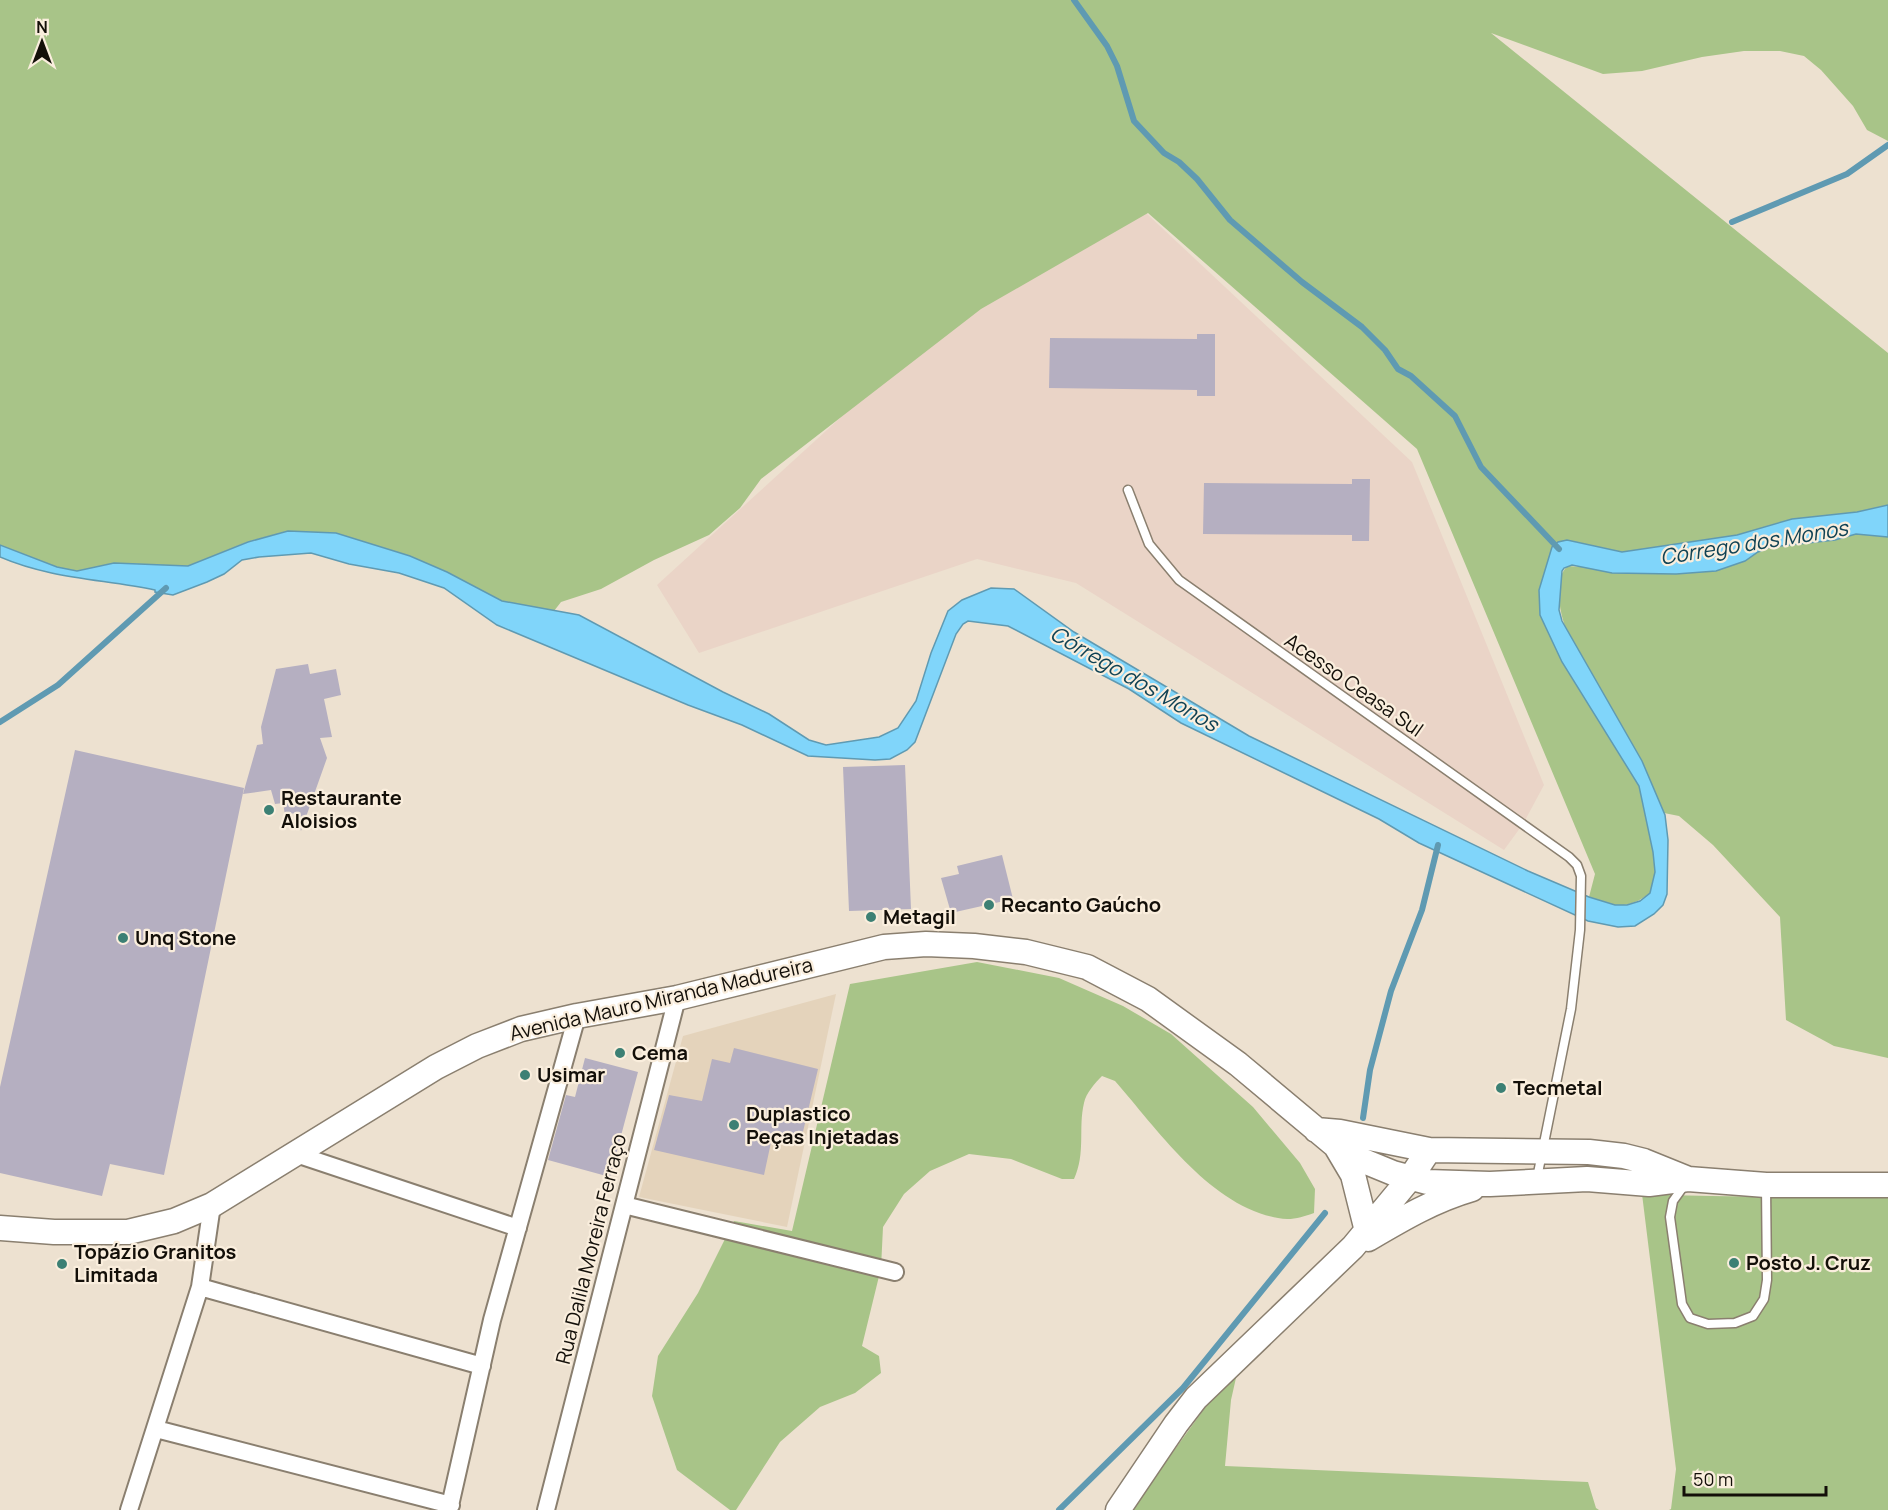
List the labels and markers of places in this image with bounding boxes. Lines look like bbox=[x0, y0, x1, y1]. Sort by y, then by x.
place label: Restaurante Aloisios bbox=[281, 784, 402, 834]
marker: Restaurante Aloisios bbox=[262, 803, 276, 817]
place label: Recanto Gaúcho bbox=[1001, 891, 1161, 918]
marker: Recanto Gaúcho bbox=[982, 898, 996, 912]
place label: Metagil bbox=[883, 903, 956, 930]
marker: Metagil bbox=[864, 910, 878, 924]
place label: Unq Stone bbox=[135, 924, 236, 951]
marker: Unq Stone bbox=[116, 931, 130, 945]
place label: Cema bbox=[632, 1039, 688, 1066]
marker: Cema bbox=[613, 1046, 627, 1060]
place label: Usimar bbox=[537, 1061, 605, 1088]
marker: Usimar bbox=[518, 1068, 532, 1082]
place label: Tecmetal bbox=[1513, 1074, 1603, 1101]
marker: Tecmetal bbox=[1494, 1081, 1508, 1095]
place label: Duplastico Peças Injetadas bbox=[746, 1100, 899, 1150]
marker: Duplastico Peças Injetadas bbox=[727, 1118, 741, 1132]
place label: Topázio Granitos Limitada bbox=[74, 1238, 237, 1288]
place label: Posto J. Cruz bbox=[1746, 1249, 1871, 1276]
marker: Posto J. Cruz bbox=[1727, 1256, 1741, 1270]
marker: Topázio Granitos Limitada bbox=[55, 1257, 69, 1271]

